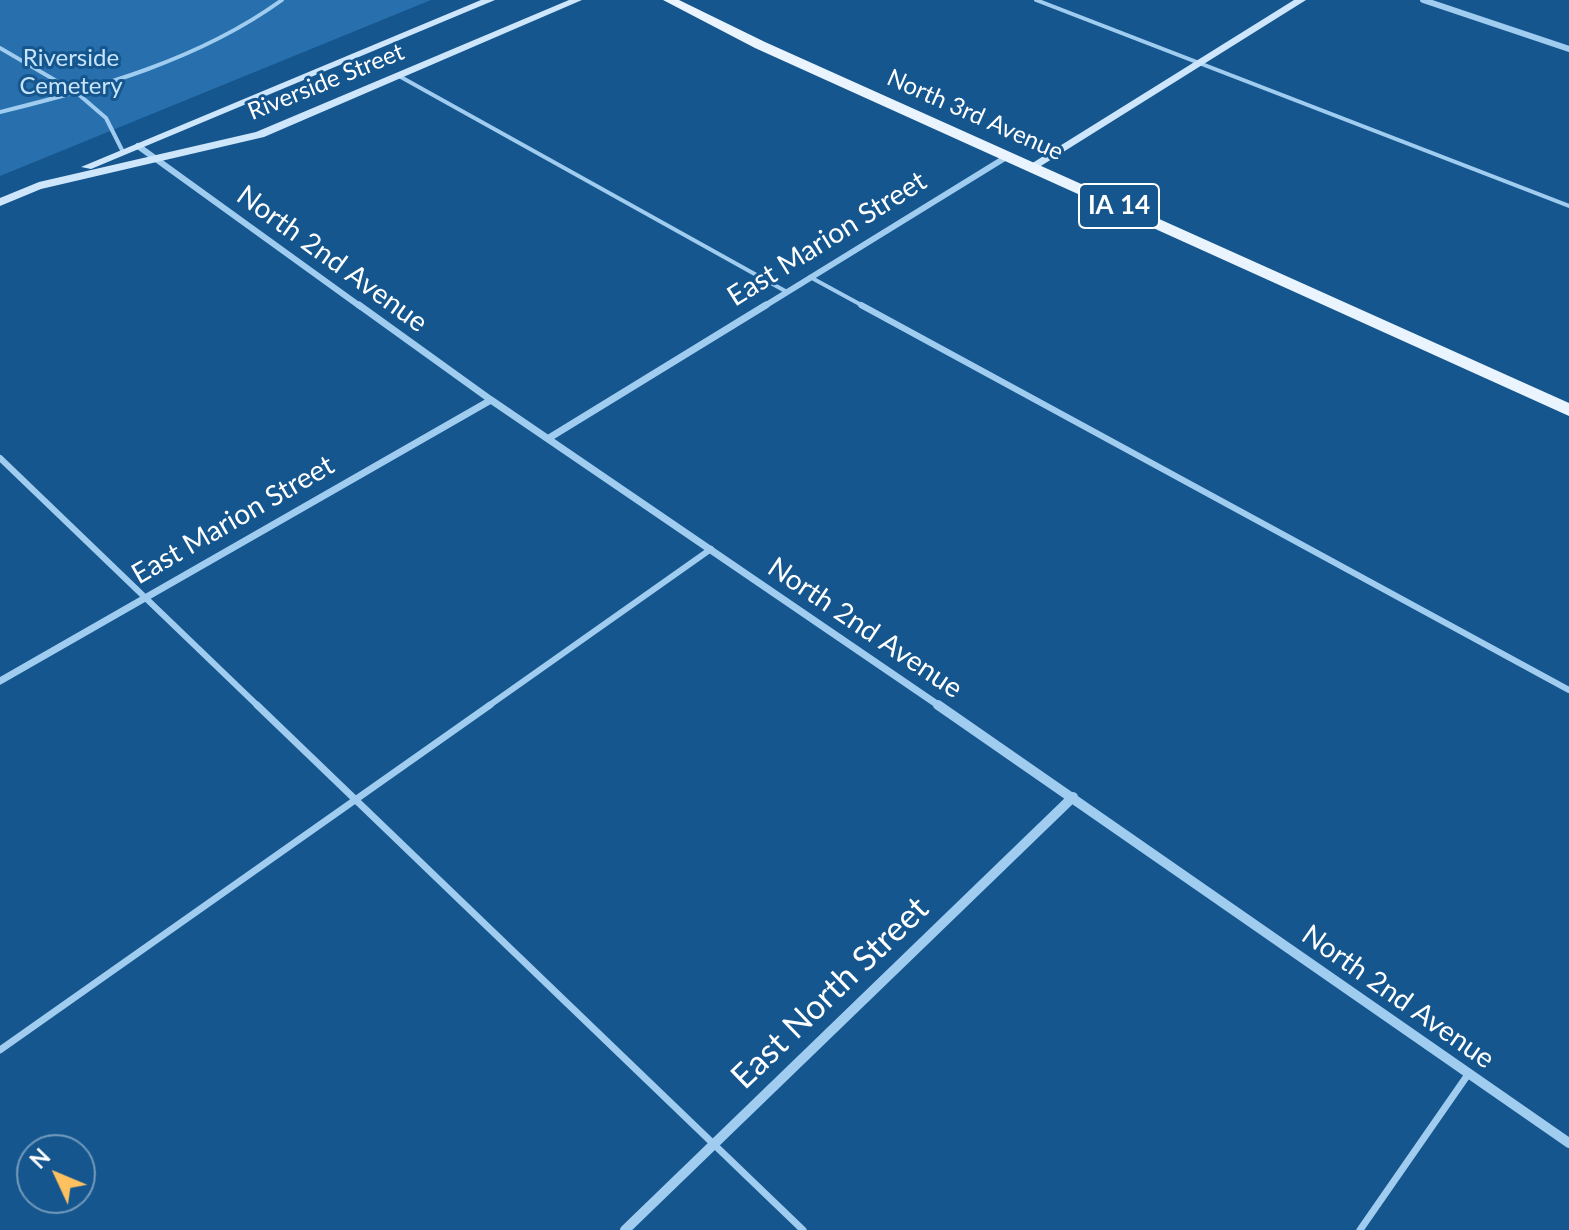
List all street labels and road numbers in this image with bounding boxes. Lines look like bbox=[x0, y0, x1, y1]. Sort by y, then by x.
street label: Riverside Street bbox=[244, 38, 408, 126]
street label: North 3rd Avenue bbox=[883, 63, 1067, 167]
street label: East Marion Street bbox=[721, 164, 933, 314]
street label: North 2nd Avenue bbox=[230, 179, 434, 339]
road number: IA 14 bbox=[1079, 184, 1159, 228]
street label: East Marion Street bbox=[126, 448, 340, 592]
street label: North 2nd Avenue bbox=[761, 551, 969, 705]
street label: East North Street bbox=[723, 889, 937, 1097]
street label: North 2nd Avenue bbox=[1295, 918, 1501, 1076]

